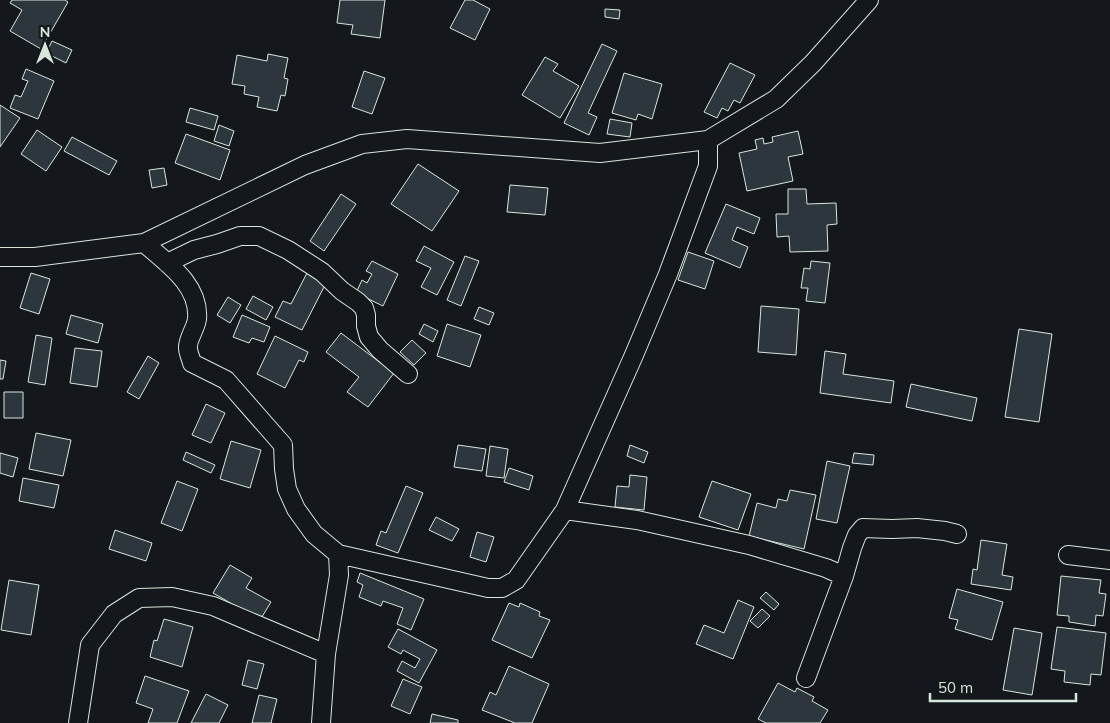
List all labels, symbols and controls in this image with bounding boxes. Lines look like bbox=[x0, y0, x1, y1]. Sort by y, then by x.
north arrow bbox=[20, 20, 70, 70]
text: N bbox=[40, 23, 50, 41]
scale bar bbox=[930, 670, 1076, 702]
text: 50 m bbox=[938, 678, 973, 697]

